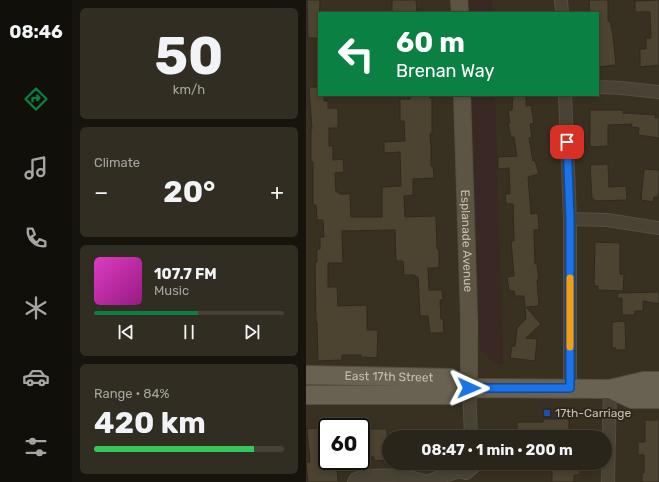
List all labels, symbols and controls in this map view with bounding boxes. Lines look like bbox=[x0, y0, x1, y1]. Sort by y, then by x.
text: 08:46 bbox=[9, 21, 63, 43]
text: 50 bbox=[155, 25, 223, 87]
text: 60 m bbox=[396, 26, 465, 59]
icon: left bbox=[330, 28, 382, 80]
text: Brenan Way bbox=[396, 60, 494, 82]
text: km/h bbox=[173, 82, 205, 97]
icon: directions bbox=[22, 85, 50, 113]
pin bbox=[550, 125, 584, 159]
icon: arrive bbox=[556, 131, 578, 153]
icon: music bbox=[22, 154, 50, 182]
text: Climate bbox=[94, 155, 140, 170]
text: 20° bbox=[163, 174, 215, 210]
text: − bbox=[94, 179, 108, 206]
text: + bbox=[270, 179, 284, 206]
street label: Esplanade Avenue bbox=[458, 189, 475, 293]
icon: phone bbox=[22, 224, 50, 252]
text: 107.7 FM bbox=[154, 265, 217, 283]
text: Music bbox=[154, 283, 189, 298]
icon: climate bbox=[22, 294, 50, 322]
icon: previous bbox=[115, 321, 137, 343]
icon: pause bbox=[178, 321, 200, 343]
icon: next bbox=[241, 321, 263, 343]
icon: car bbox=[22, 363, 50, 391]
position arrow bbox=[448, 367, 490, 409]
street label: East 17th Street bbox=[344, 369, 434, 385]
text: Range · 84% bbox=[94, 386, 170, 401]
text: 420 km bbox=[94, 405, 206, 441]
place label: 17th-Carriage bbox=[555, 406, 632, 420]
marker: 17th-Carriage bbox=[542, 408, 552, 418]
speed limit sign: 60 bbox=[318, 418, 370, 470]
icon: filters bbox=[22, 433, 50, 461]
text: 08:47 · 1 min · 200 m bbox=[421, 441, 573, 459]

